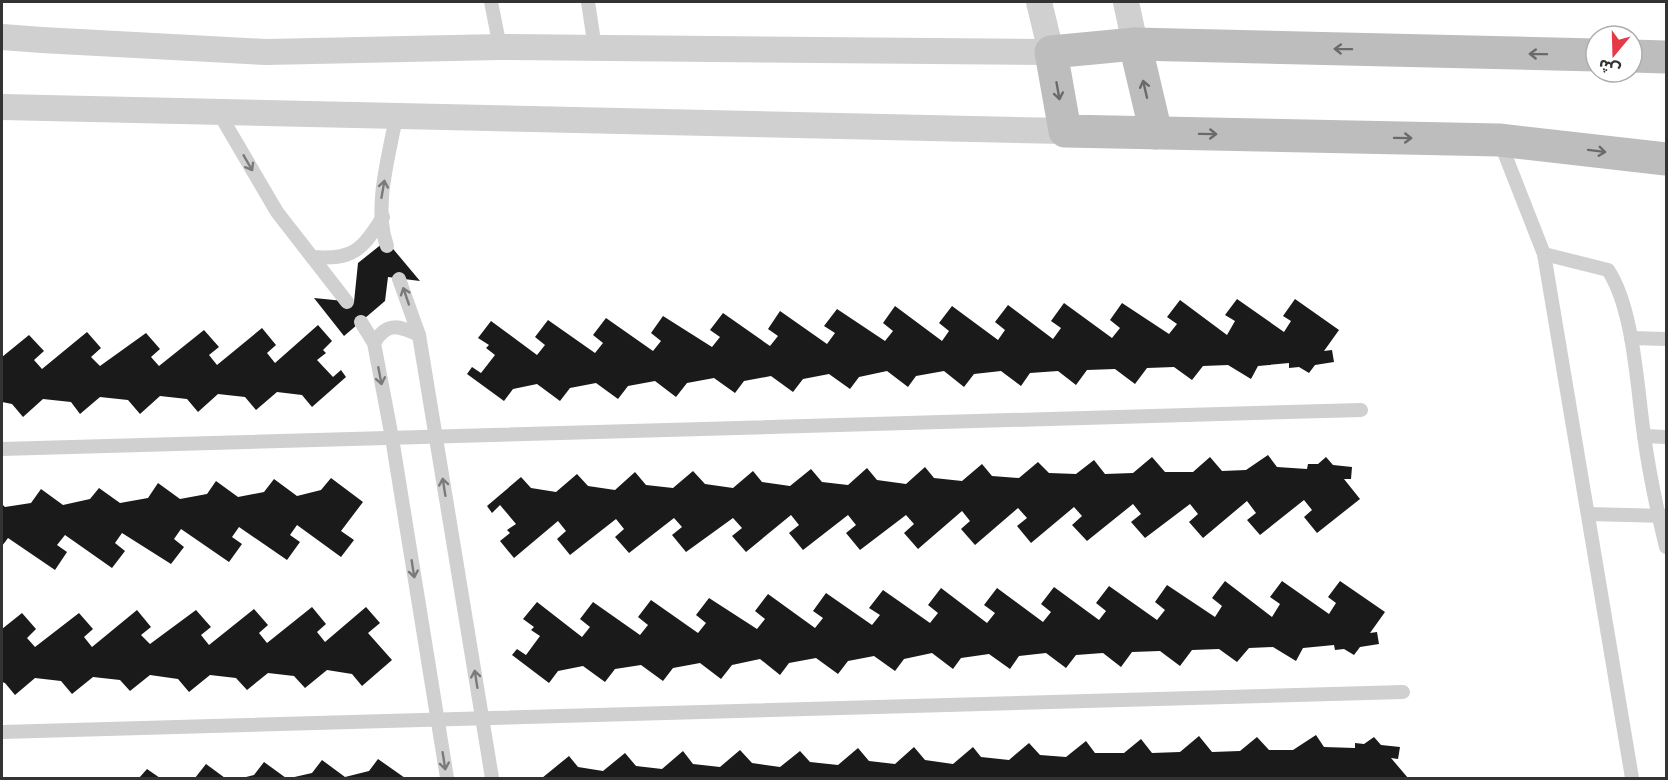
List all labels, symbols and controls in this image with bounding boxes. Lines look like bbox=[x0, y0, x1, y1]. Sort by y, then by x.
north arrow bbox=[1584, 24, 1644, 84]
one-way arrow bbox=[1333, 44, 1353, 55]
one-way arrow bbox=[1528, 48, 1548, 60]
text: ش bbox=[1596, 55, 1623, 80]
one-way arrow bbox=[1139, 79, 1151, 98]
one-way arrow bbox=[1053, 81, 1064, 101]
one-way arrow bbox=[1197, 128, 1217, 140]
one-way arrow bbox=[1392, 132, 1412, 144]
one-way arrow bbox=[1586, 146, 1606, 157]
one-way arrow bbox=[243, 154, 255, 171]
one-way arrow bbox=[378, 179, 389, 199]
one-way arrow bbox=[399, 287, 410, 306]
one-way arrow bbox=[375, 366, 386, 386]
one-way arrow bbox=[438, 478, 449, 497]
one-way arrow bbox=[407, 558, 418, 578]
one-way arrow bbox=[470, 670, 481, 690]
one-way arrow bbox=[438, 751, 449, 770]

